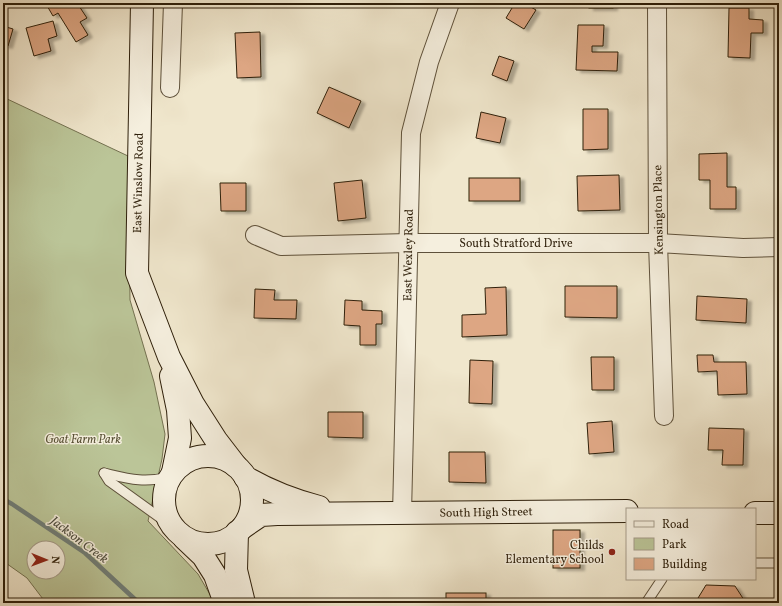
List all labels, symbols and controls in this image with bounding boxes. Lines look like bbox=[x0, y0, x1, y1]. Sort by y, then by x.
street label: East Winslow Road bbox=[130, 132, 148, 233]
street label: Kensington Place bbox=[650, 164, 668, 255]
street label: East Wexley Road bbox=[400, 208, 418, 301]
street label: South Stratford Drive bbox=[459, 236, 573, 252]
park label: Goat Farm Park bbox=[45, 432, 121, 448]
street label: South High Street bbox=[439, 504, 533, 522]
legend bbox=[626, 508, 756, 580]
water label: Jackson Creek bbox=[44, 512, 112, 568]
text: Road bbox=[662, 517, 689, 533]
text: Park bbox=[662, 537, 687, 553]
place label: Childs Elementary School bbox=[505, 538, 604, 568]
north arrow bbox=[26, 540, 66, 580]
marker: Childs Elementary School bbox=[607, 547, 617, 557]
text: N bbox=[47, 556, 62, 564]
text: Building bbox=[662, 557, 707, 573]

